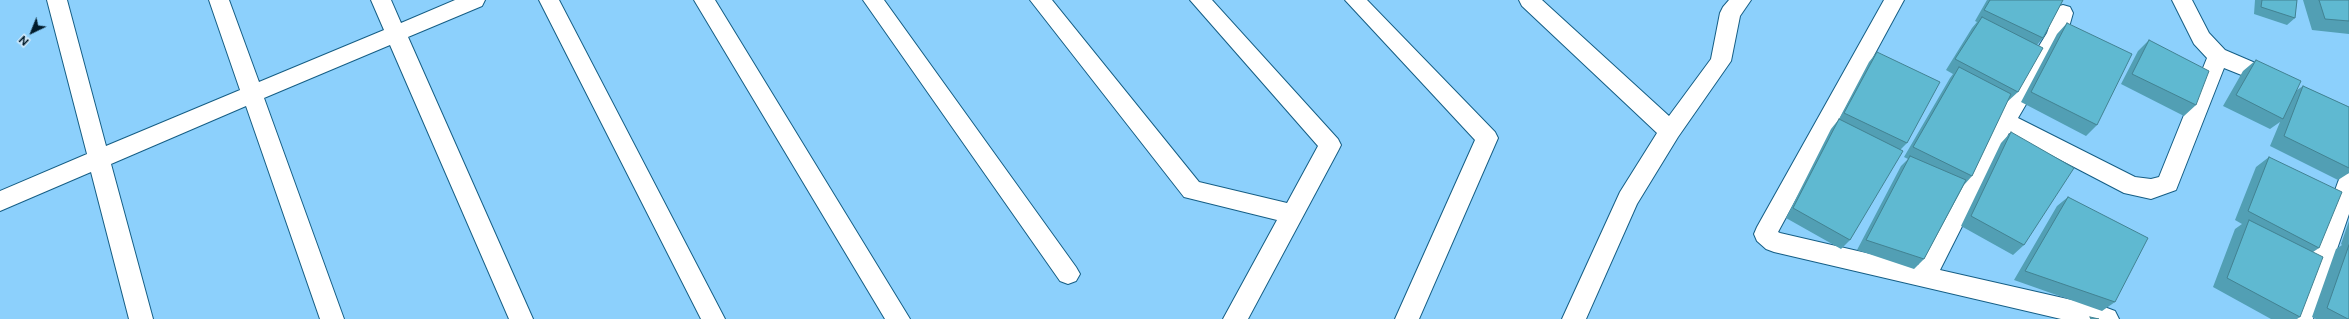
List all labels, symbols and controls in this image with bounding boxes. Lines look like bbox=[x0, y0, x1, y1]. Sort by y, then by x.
north arrow bbox=[12, 12, 52, 52]
text: N bbox=[17, 33, 31, 48]

